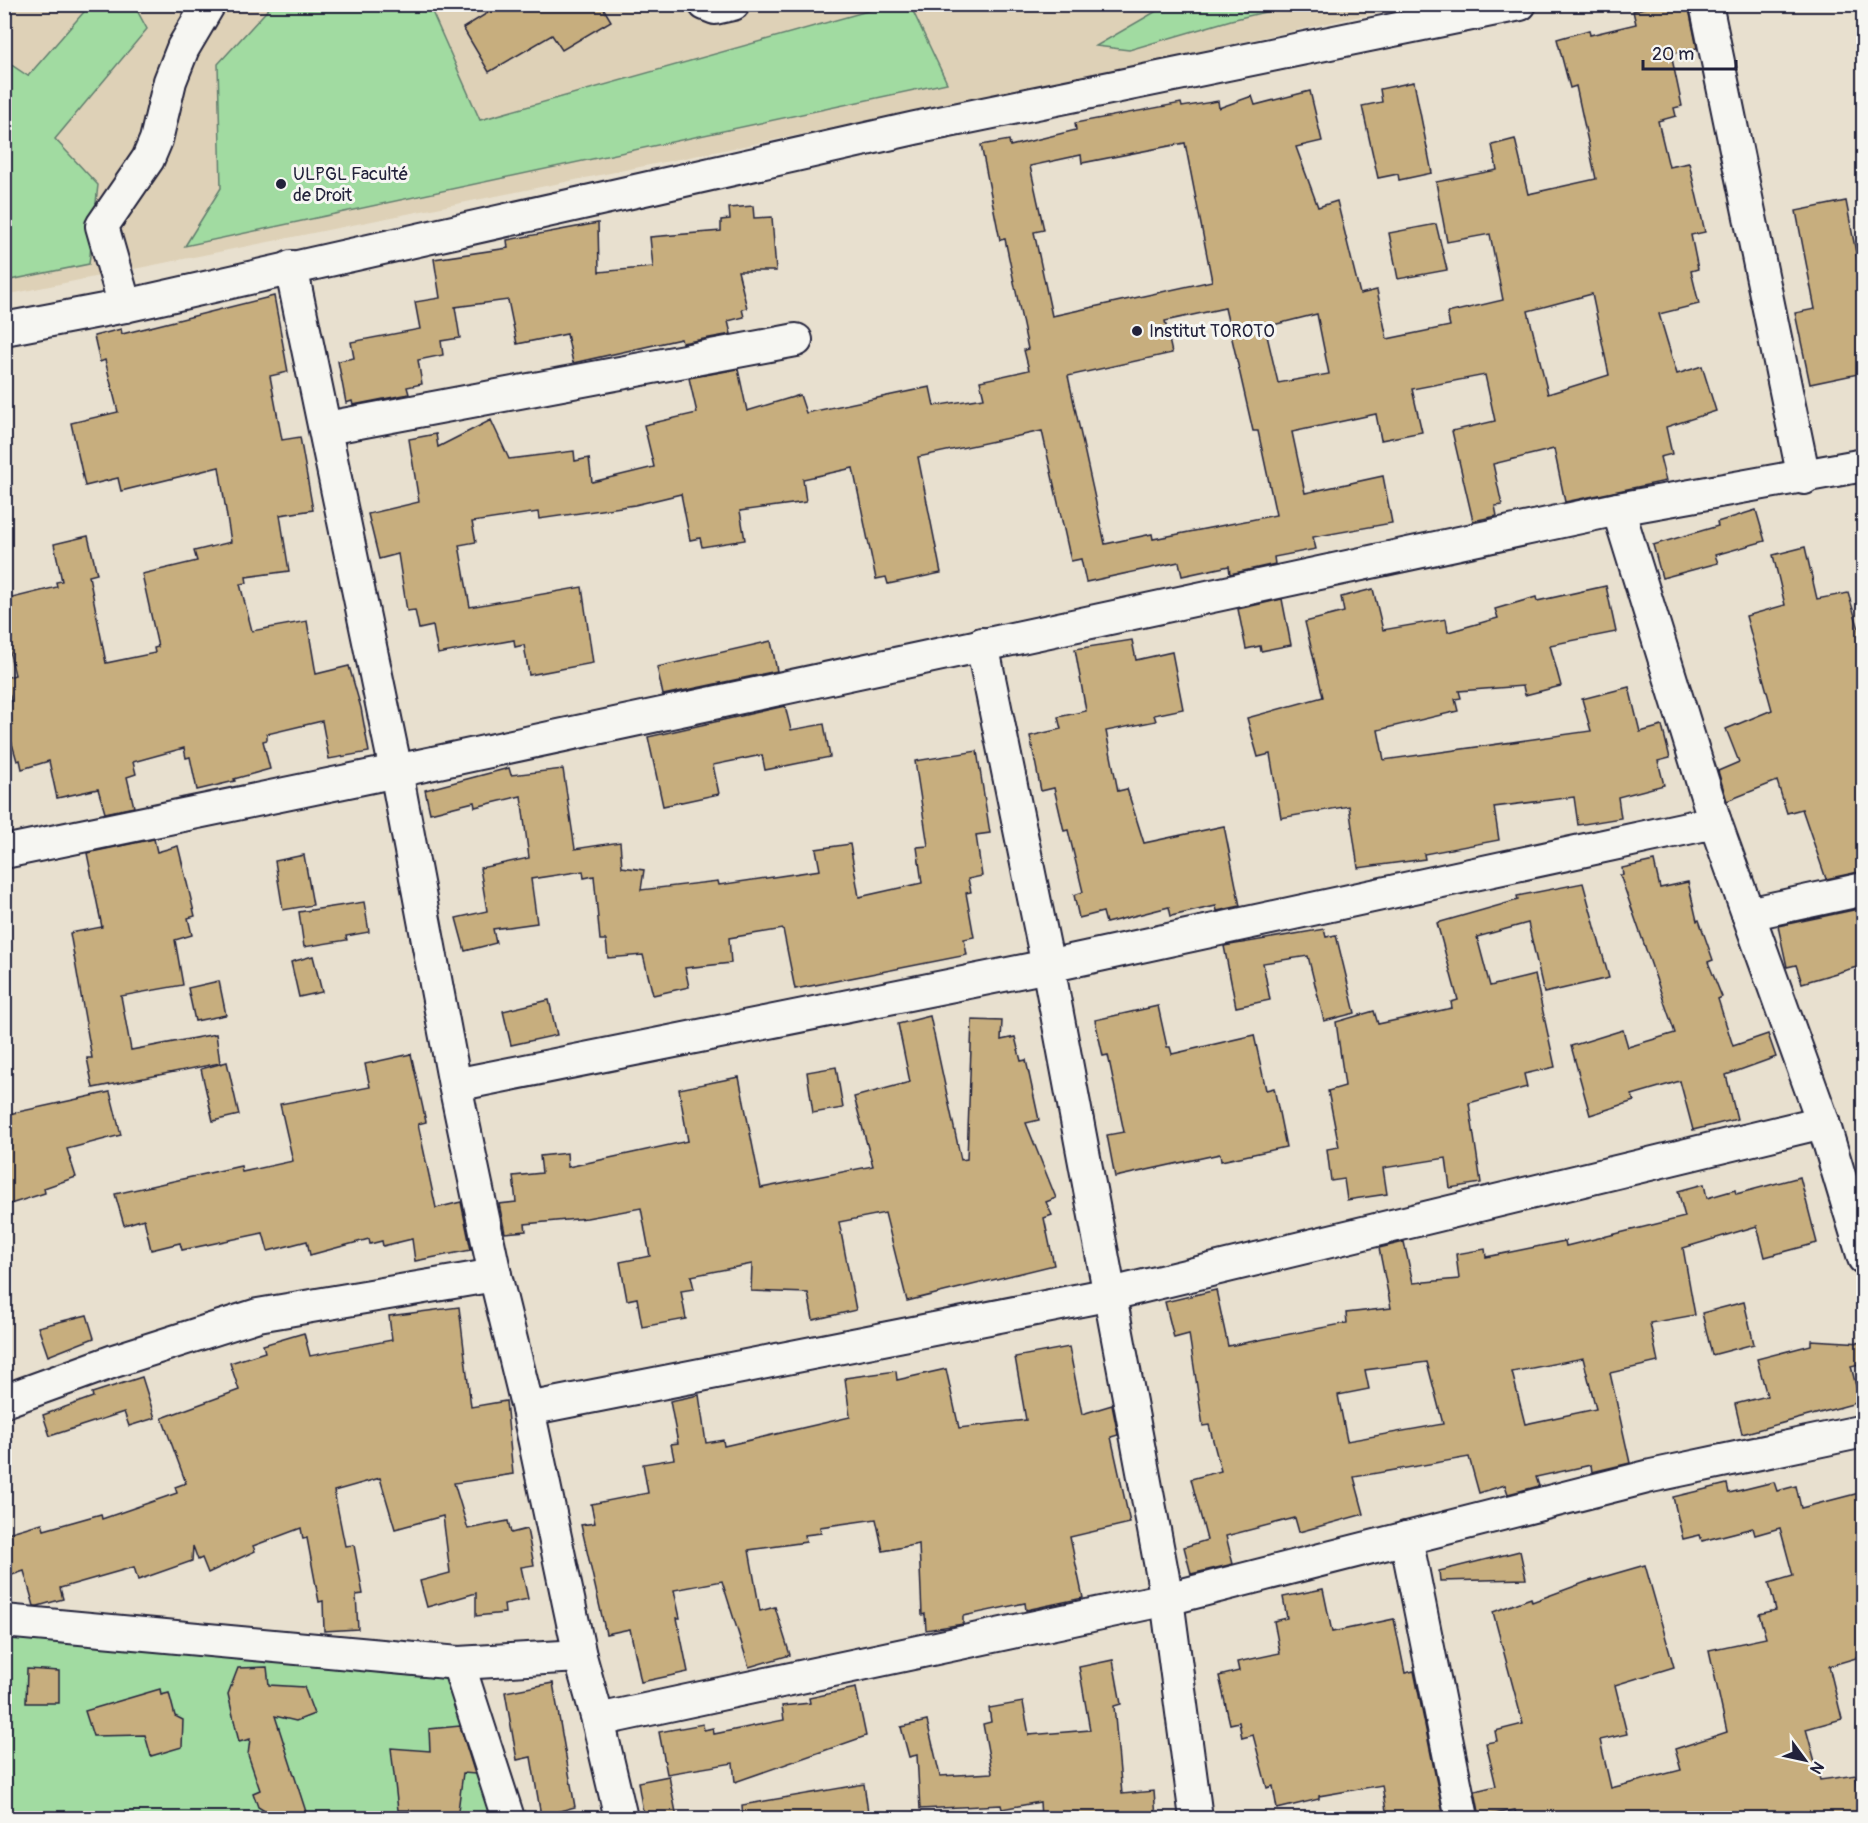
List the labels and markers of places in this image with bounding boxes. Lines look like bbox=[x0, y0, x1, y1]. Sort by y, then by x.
place label: ULPGL Faculté de Droit bbox=[293, 163, 408, 207]
marker: ULPGL Faculté de Droit bbox=[274, 177, 288, 191]
place label: Institut TOROTO bbox=[1149, 320, 1275, 343]
marker: Institut TOROTO bbox=[1130, 324, 1144, 338]

